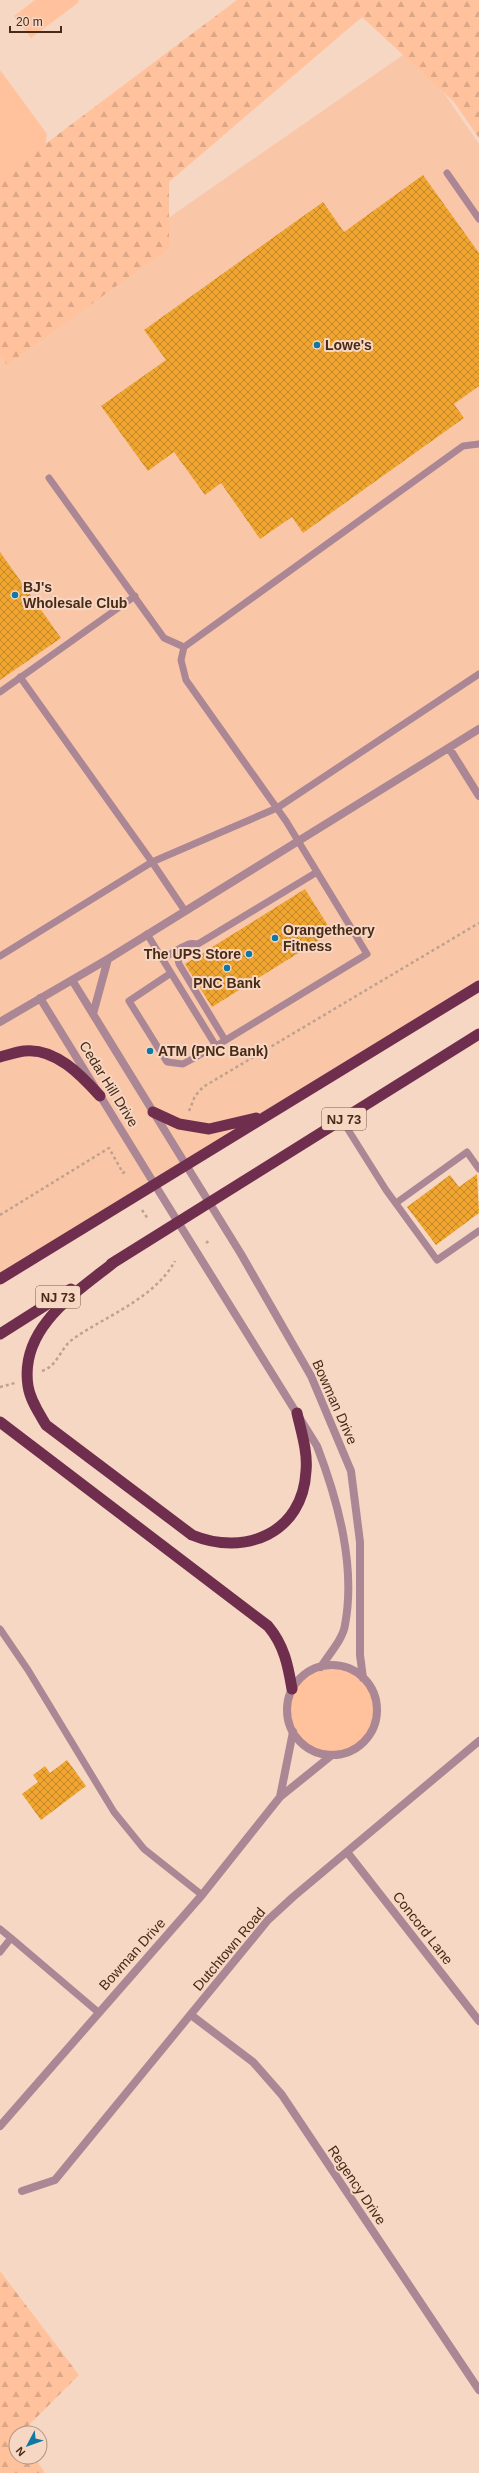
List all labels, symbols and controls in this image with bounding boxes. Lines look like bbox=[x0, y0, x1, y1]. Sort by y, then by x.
scale bar bbox=[10, 8, 61, 34]
text: 20 m bbox=[16, 15, 43, 29]
place label: Lowe's bbox=[325, 337, 372, 353]
marker: Lowe's bbox=[312, 340, 322, 350]
place label: BJ's Wholesale Club bbox=[23, 579, 127, 611]
marker: BJ's Wholesale Club bbox=[10, 590, 20, 600]
place label: Orangetheory Fitness bbox=[283, 922, 375, 954]
marker: Orangetheory Fitness bbox=[270, 933, 280, 943]
place label: The UPS Store bbox=[144, 946, 241, 962]
marker: The UPS Store bbox=[244, 949, 254, 959]
marker: PNC Bank bbox=[222, 963, 232, 973]
place label: PNC Bank bbox=[193, 975, 261, 991]
street label: Cedar Hill Drive bbox=[76, 1038, 142, 1130]
place label: ATM (PNC Bank) bbox=[158, 1043, 268, 1059]
marker: ATM (PNC Bank) bbox=[145, 1046, 155, 1056]
road number: NJ 73 bbox=[322, 1108, 366, 1130]
road number: NJ 73 bbox=[36, 1286, 80, 1308]
street label: Bowman Drive bbox=[309, 1357, 361, 1447]
street label: Concord Lane bbox=[390, 1888, 457, 1968]
street label: Dutchtown Road bbox=[190, 1904, 268, 1994]
street label: Bowman Drive bbox=[96, 1915, 169, 1993]
street label: Regency Drive bbox=[325, 2142, 389, 2228]
north arrow bbox=[8, 2425, 48, 2465]
text: N bbox=[13, 2445, 28, 2458]

